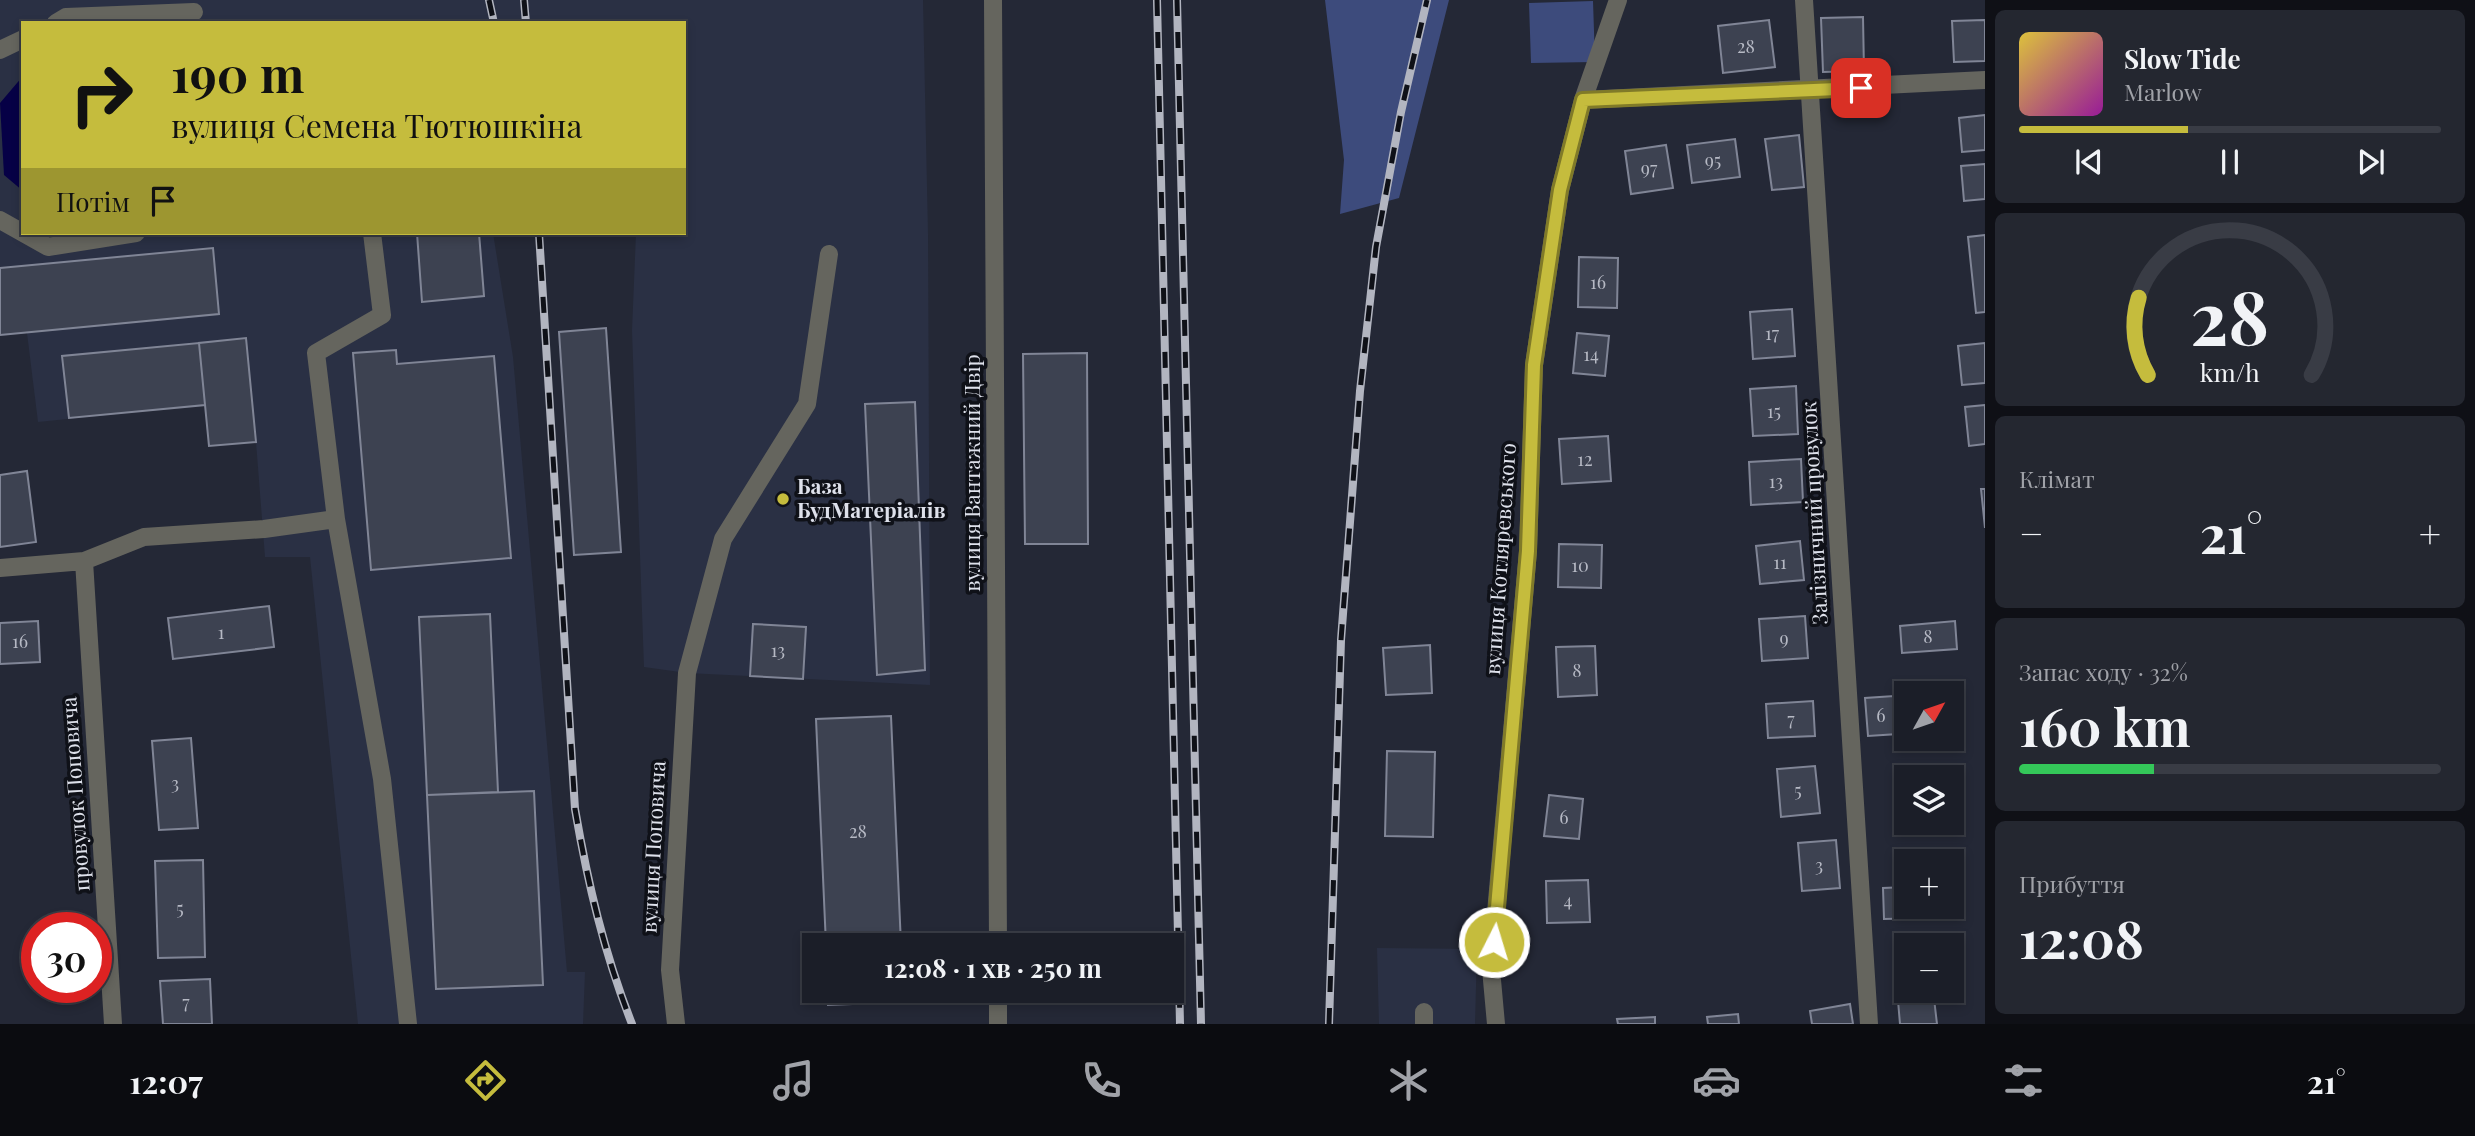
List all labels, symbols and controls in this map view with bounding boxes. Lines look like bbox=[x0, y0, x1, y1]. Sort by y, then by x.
house number: 28 bbox=[1737, 34, 1755, 58]
text: 190 m bbox=[171, 40, 304, 105]
text: Slow Tide bbox=[2124, 41, 2241, 76]
icon: right bbox=[56, 49, 147, 140]
pin bbox=[1831, 58, 1891, 118]
icon: arrive bbox=[1842, 69, 1880, 107]
text: Marlow bbox=[2124, 76, 2202, 107]
text: вулиця Семена Тютюшкіна bbox=[171, 103, 582, 146]
icon: previous bbox=[2070, 143, 2108, 181]
icon: pause bbox=[2211, 143, 2249, 181]
icon: next bbox=[2352, 143, 2390, 181]
house number: 95 bbox=[1705, 148, 1721, 172]
house number: 97 bbox=[1641, 156, 1658, 180]
icon: arrive bbox=[144, 182, 182, 220]
text: Потім bbox=[56, 184, 130, 219]
text: 28 bbox=[2191, 267, 2269, 364]
house number: 16 bbox=[1590, 270, 1606, 294]
house number: 17 bbox=[1765, 321, 1780, 345]
house number: 14 bbox=[1583, 342, 1599, 366]
street label: вулиця Вантажний Двір bbox=[957, 354, 985, 592]
text: km/h bbox=[2200, 355, 2260, 388]
house number: 15 bbox=[1767, 399, 1781, 423]
street label: Залізничний провулок bbox=[1793, 401, 1833, 625]
street label: вулиця Котляревського bbox=[1477, 442, 1521, 676]
house number: 12 bbox=[1577, 447, 1593, 471]
text: Клімат bbox=[2019, 463, 2095, 494]
house number: 13 bbox=[1769, 469, 1783, 493]
place label: База БудМатеріалів bbox=[797, 471, 945, 523]
marker: База БудМатеріалів bbox=[775, 491, 791, 507]
text: 21° bbox=[2200, 498, 2263, 567]
text: − bbox=[2019, 507, 2044, 558]
text: + bbox=[2419, 507, 2441, 558]
house number: 11 bbox=[1773, 550, 1787, 574]
house number: 10 bbox=[1571, 553, 1589, 577]
house number: 1 bbox=[218, 620, 225, 644]
house number: 8 bbox=[1923, 624, 1933, 648]
house number: 9 bbox=[1779, 626, 1789, 650]
house number: 16 bbox=[12, 629, 28, 653]
house number: 13 bbox=[771, 638, 785, 662]
text: Запас ходу · 32% bbox=[2019, 656, 2188, 687]
house number: 8 bbox=[1572, 658, 1582, 682]
north arrow bbox=[1894, 681, 1964, 751]
map controls bbox=[1894, 681, 1964, 1003]
text: 160 km bbox=[2019, 691, 2191, 760]
street label: провулок Поповича bbox=[53, 695, 95, 892]
house number: 6 bbox=[1876, 703, 1886, 727]
house number: 7 bbox=[1787, 707, 1795, 731]
street label: вулиця Поповича bbox=[634, 760, 671, 934]
button: layers bbox=[1894, 765, 1964, 835]
house number: 3 bbox=[171, 771, 179, 795]
house number: 5 bbox=[1794, 778, 1802, 802]
house number: 6 bbox=[1559, 805, 1569, 829]
house number: 28 bbox=[849, 819, 867, 843]
button: + bbox=[1894, 849, 1964, 919]
house number: 3 bbox=[1815, 853, 1823, 877]
text: Прибуття bbox=[2019, 868, 2125, 899]
house number: 4 bbox=[1564, 888, 1573, 912]
house number: 5 bbox=[176, 896, 184, 920]
text: 12:08 bbox=[2019, 903, 2144, 972]
position arrow bbox=[1457, 905, 1531, 979]
speed limit sign: 30 bbox=[21, 912, 112, 1003]
button: − bbox=[1894, 933, 1964, 1003]
text: 12:08 · 1 хв · 250 m bbox=[884, 950, 1102, 985]
house number: 7 bbox=[182, 990, 190, 1014]
icon: directions bbox=[461, 1056, 510, 1105]
icon: music bbox=[769, 1056, 818, 1105]
icon: phone bbox=[1077, 1056, 1126, 1105]
icon: climate bbox=[1384, 1056, 1433, 1105]
icon: car bbox=[1692, 1056, 1741, 1105]
icon: filters bbox=[1999, 1056, 2048, 1105]
text: 12:07 bbox=[129, 1059, 203, 1102]
text: 21° bbox=[2307, 1059, 2346, 1102]

